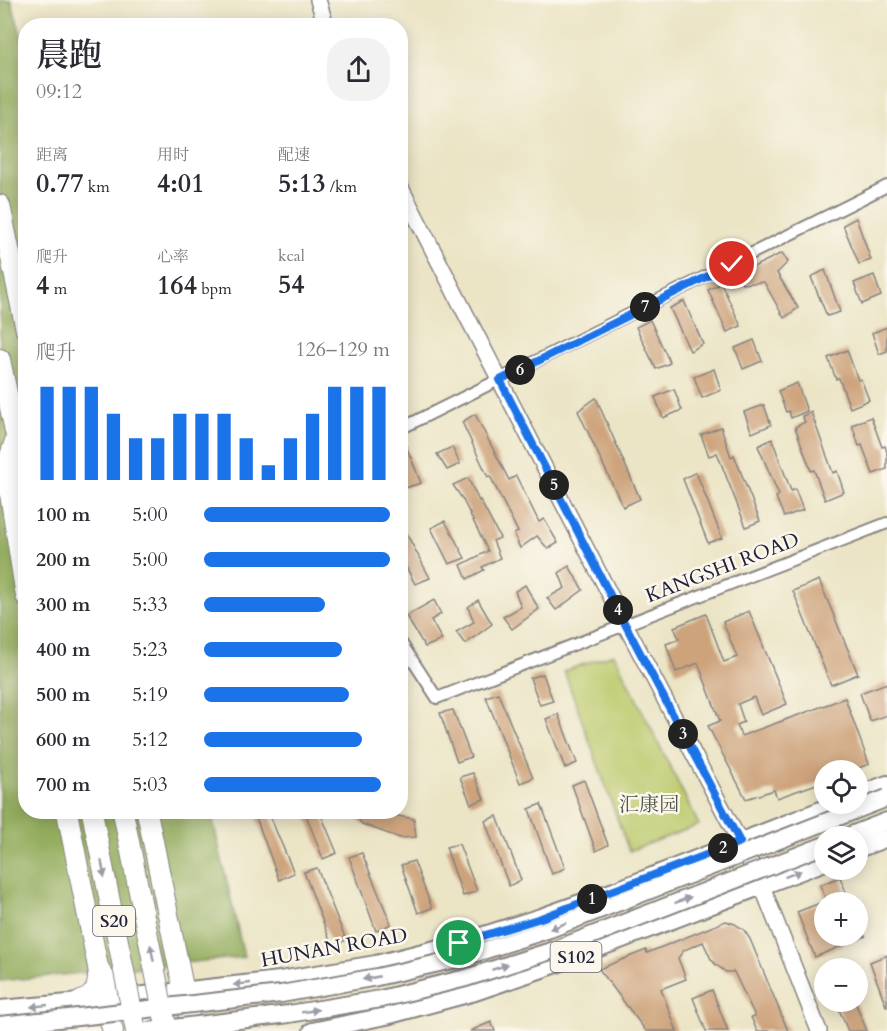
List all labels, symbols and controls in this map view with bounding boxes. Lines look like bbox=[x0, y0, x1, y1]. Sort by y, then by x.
text: 晨跑 bbox=[36, 33, 102, 78]
button: share bbox=[327, 38, 390, 101]
text: 09:12 bbox=[36, 78, 82, 105]
text: 距离 bbox=[36, 144, 68, 166]
text: 用时 bbox=[157, 144, 189, 166]
text: 配速 bbox=[278, 144, 310, 166]
text: 0.77 bbox=[36, 166, 84, 201]
text: 4:01 bbox=[157, 166, 205, 201]
text: 5:13 bbox=[278, 166, 326, 201]
text: km bbox=[84, 176, 110, 198]
text: /km bbox=[326, 176, 357, 198]
pin bbox=[706, 238, 757, 289]
text: kcal bbox=[278, 245, 305, 267]
text: 爬升 bbox=[36, 246, 68, 268]
text: 心率 bbox=[157, 246, 189, 268]
icon: check bbox=[715, 247, 748, 280]
text: 54 bbox=[278, 267, 305, 302]
text: 4 bbox=[36, 268, 49, 303]
text: 164 bbox=[157, 268, 197, 303]
text: m bbox=[49, 278, 67, 300]
text: bpm bbox=[197, 278, 232, 300]
pin: 7 bbox=[630, 292, 660, 322]
text: 7 bbox=[641, 296, 649, 318]
text: 126–129 m bbox=[295, 336, 390, 363]
text: 爬升 bbox=[36, 339, 76, 366]
pin: 6 bbox=[505, 355, 535, 385]
text: 6 bbox=[516, 359, 524, 381]
pin: 5 bbox=[539, 470, 569, 500]
text: 5 bbox=[550, 474, 558, 496]
text: 100 m bbox=[36, 501, 91, 528]
text: 5:00 bbox=[132, 501, 168, 528]
street label: KANGSHI ROAD bbox=[641, 526, 803, 609]
text: 200 m bbox=[36, 546, 91, 573]
text: 5:00 bbox=[132, 546, 168, 573]
text: 300 m bbox=[36, 591, 91, 618]
text: 5:33 bbox=[132, 591, 168, 618]
pin: 4 bbox=[603, 595, 633, 625]
text: 4 bbox=[614, 599, 622, 621]
text: 400 m bbox=[36, 636, 91, 663]
text: 5:23 bbox=[132, 636, 168, 663]
text: 500 m bbox=[36, 681, 91, 708]
text: 5:19 bbox=[132, 681, 168, 708]
pin: 3 bbox=[668, 719, 698, 749]
text: 3 bbox=[679, 723, 687, 745]
text: 600 m bbox=[36, 726, 91, 753]
text: 5:12 bbox=[132, 726, 168, 753]
map controls bbox=[814, 760, 868, 1012]
button: locate bbox=[814, 760, 868, 814]
text: 700 m bbox=[36, 771, 91, 798]
text: 5:03 bbox=[132, 771, 168, 798]
park label: 汇康园 bbox=[619, 791, 679, 818]
button: layers bbox=[814, 826, 868, 880]
pin: 2 bbox=[708, 833, 738, 863]
text: 2 bbox=[719, 837, 727, 859]
one-way arrow bbox=[99, 860, 108, 879]
one-way arrow bbox=[785, 868, 803, 878]
pin: 1 bbox=[577, 884, 607, 914]
text: 1 bbox=[588, 888, 596, 910]
button: + bbox=[814, 892, 868, 946]
one-way arrow bbox=[674, 895, 692, 904]
road number: S20 bbox=[93, 906, 135, 936]
pin bbox=[433, 917, 484, 968]
street label: HUNAN ROAD bbox=[259, 921, 409, 974]
one-way arrow bbox=[549, 921, 567, 931]
icon: arrive bbox=[442, 926, 475, 959]
road number: S102 bbox=[550, 942, 602, 972]
one-way arrow bbox=[147, 943, 156, 962]
button: − bbox=[814, 958, 868, 1012]
one-way arrow bbox=[491, 962, 509, 971]
one-way arrow bbox=[361, 974, 380, 983]
one-way arrow bbox=[232, 979, 251, 989]
one-way arrow bbox=[30, 1001, 49, 1011]
one-way arrow bbox=[301, 1006, 320, 1015]

